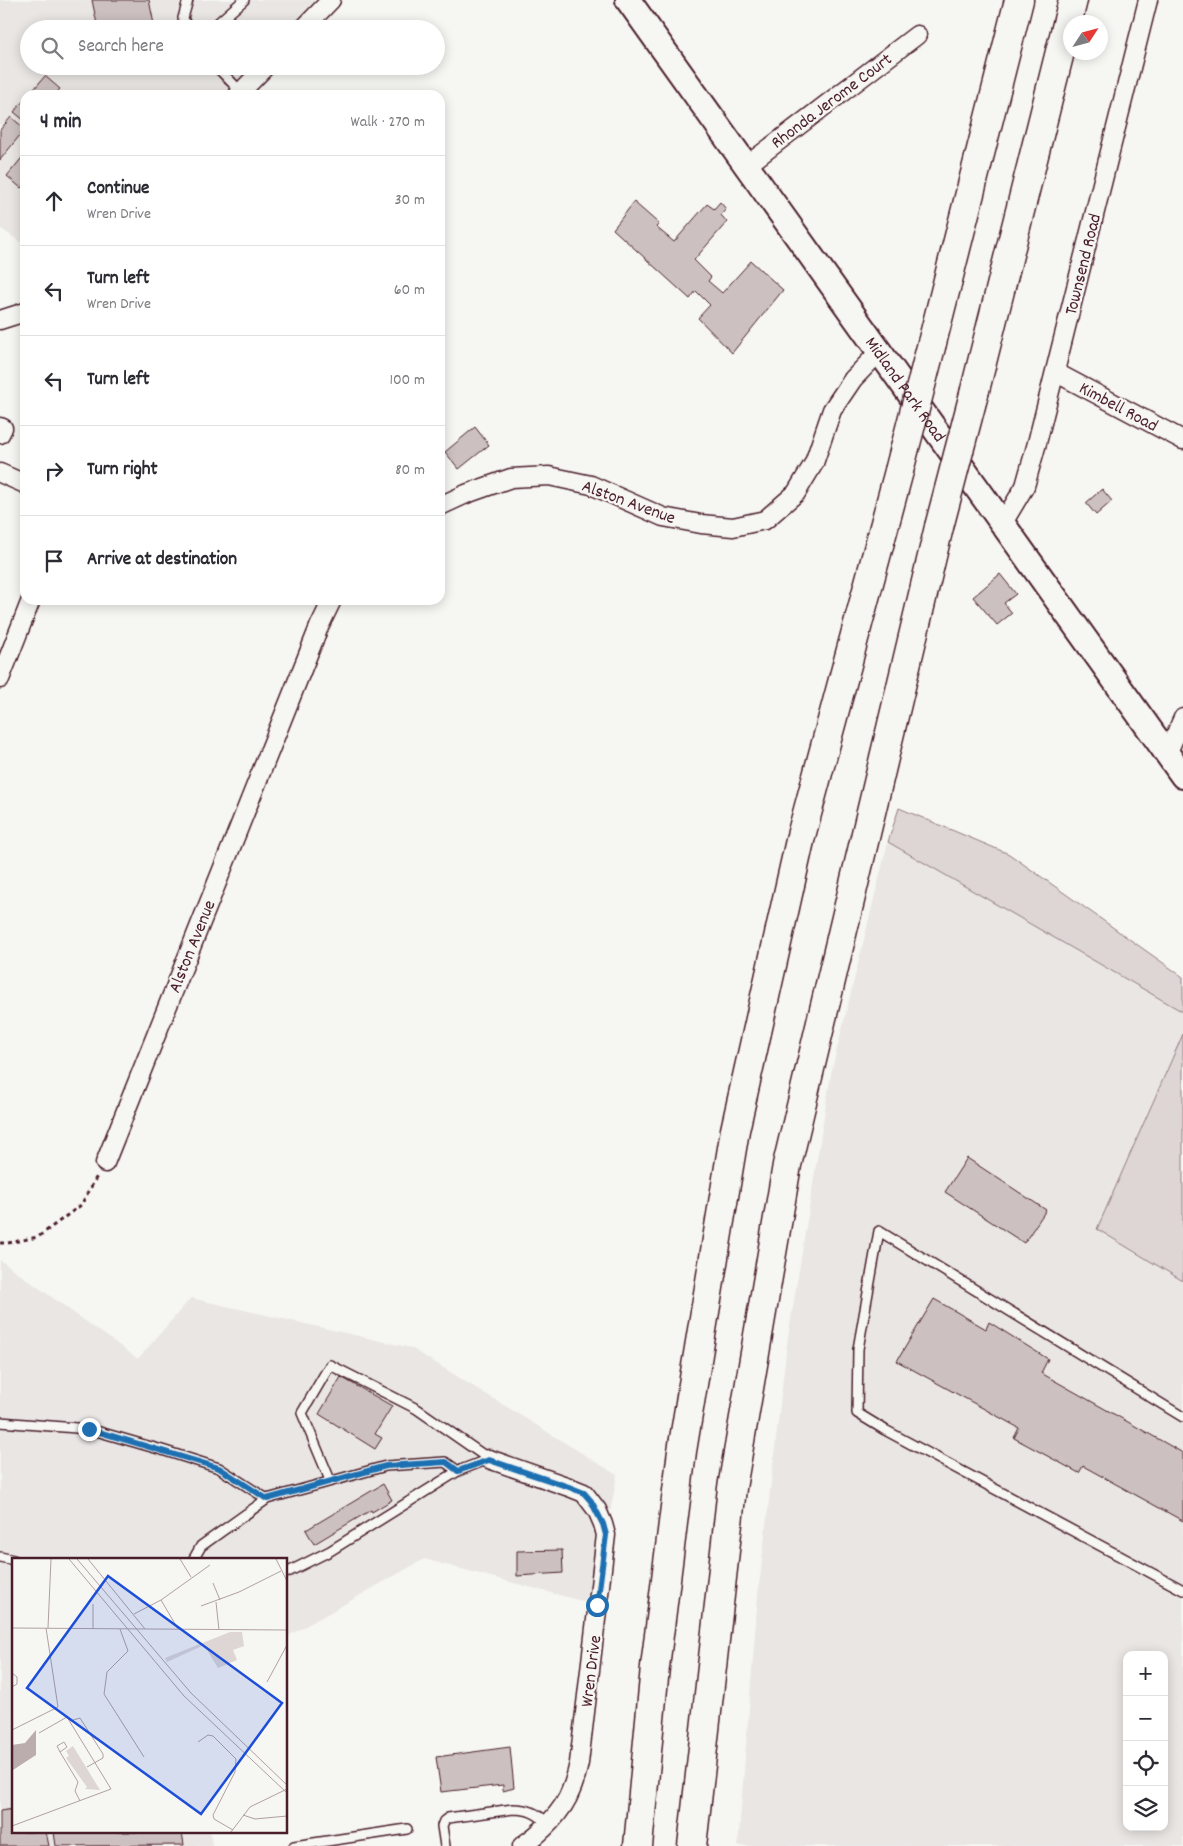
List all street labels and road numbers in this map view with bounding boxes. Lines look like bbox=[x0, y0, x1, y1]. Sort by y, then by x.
street label: Rhonda Jerome Court bbox=[767, 48, 899, 156]
street label: Townsend Road bbox=[1060, 211, 1109, 318]
street label: Midland Park Road bbox=[858, 332, 950, 448]
street label: Kimbell Road bbox=[1074, 377, 1162, 439]
street label: Alston Avenue bbox=[578, 475, 679, 532]
street label: Alston Avenue bbox=[163, 897, 223, 997]
street label: Wren Drive bbox=[576, 1634, 609, 1709]

